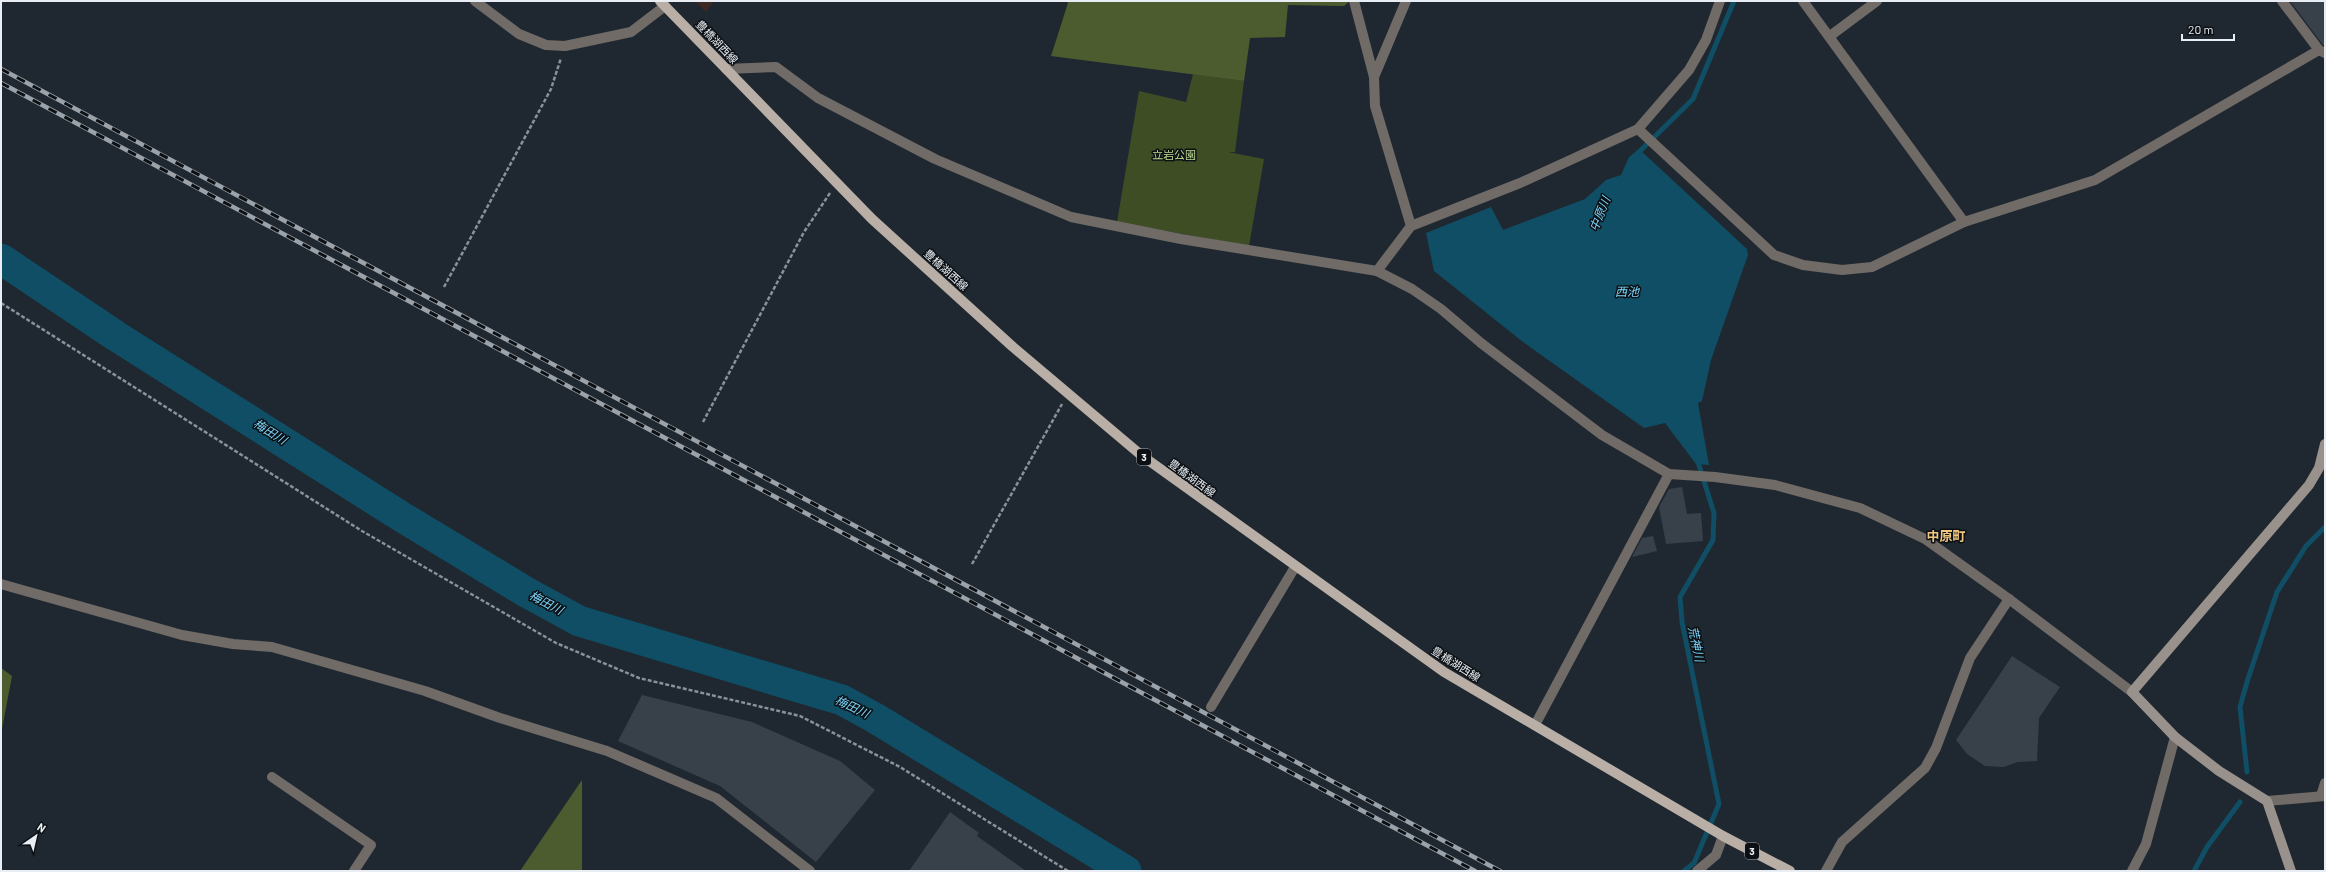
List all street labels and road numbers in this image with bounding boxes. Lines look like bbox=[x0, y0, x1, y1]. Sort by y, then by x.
street label: 豊橋湖西線 bbox=[694, 17, 741, 66]
street label: 豊橋湖西線 bbox=[922, 246, 971, 293]
road number: 3 bbox=[1137, 449, 1151, 465]
street label: 豊橋湖西線 bbox=[1166, 456, 1218, 499]
street label: 豊橋湖西線 bbox=[1429, 643, 1483, 684]
road number: 3 bbox=[1745, 843, 1759, 859]

